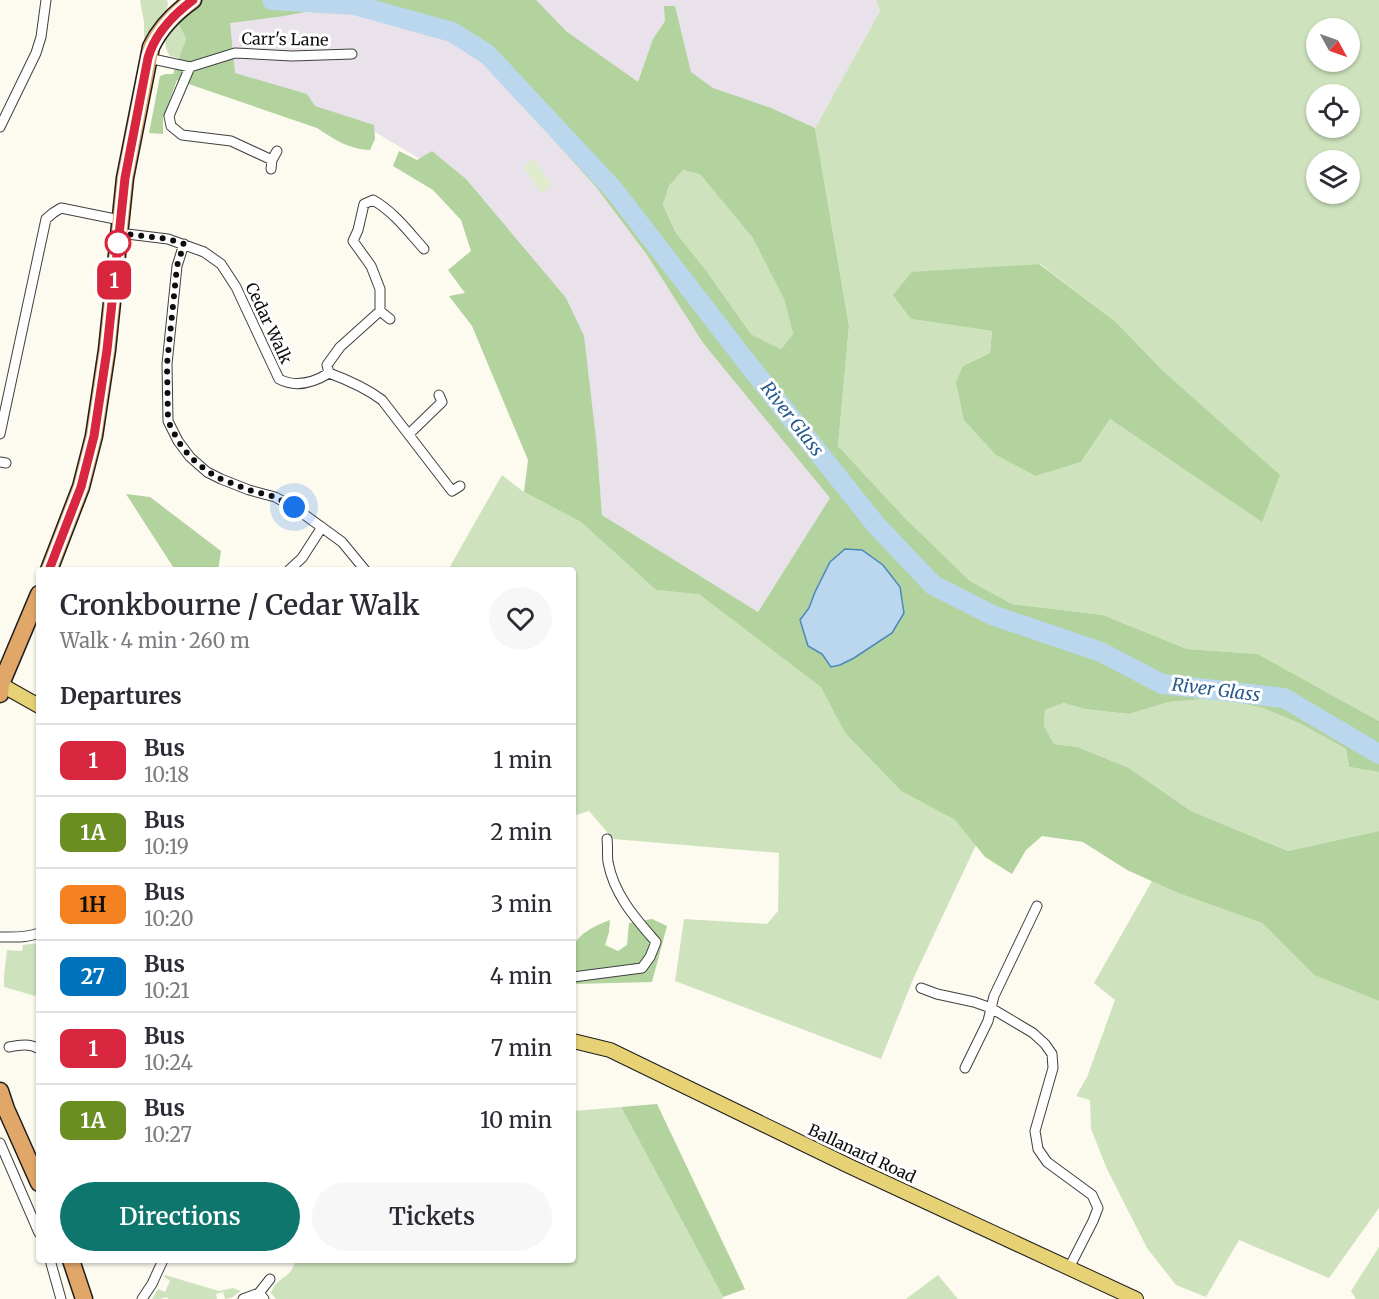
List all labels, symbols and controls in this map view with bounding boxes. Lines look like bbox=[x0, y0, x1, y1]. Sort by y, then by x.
north arrow bbox=[1306, 18, 1360, 72]
map controls bbox=[1306, 18, 1360, 204]
street label: Carr's Lane bbox=[241, 28, 329, 50]
button: locate bbox=[1306, 84, 1360, 138]
button: layers bbox=[1306, 150, 1360, 204]
unlabelled marker bbox=[105, 230, 131, 256]
line badge: 1 bbox=[94, 260, 134, 300]
text: 1 bbox=[109, 267, 119, 294]
street label: Cedar Walk bbox=[241, 279, 297, 368]
water label: River Glass bbox=[756, 377, 829, 461]
your location bbox=[279, 492, 309, 522]
text: Cronkbourne / Cedar Walk bbox=[60, 587, 419, 623]
button: heart bbox=[489, 587, 552, 650]
text: Walk · 4 min · 260 m bbox=[60, 628, 250, 653]
water label: River Glass bbox=[1171, 673, 1262, 706]
text: Departures bbox=[60, 682, 182, 710]
text: Bus bbox=[144, 734, 185, 762]
text: 1 min bbox=[493, 746, 552, 774]
text: 1 bbox=[88, 747, 98, 774]
text: 10:18 bbox=[144, 762, 189, 787]
text: Bus bbox=[144, 806, 185, 834]
text: 2 min bbox=[490, 818, 552, 846]
text: 1A bbox=[80, 819, 106, 846]
text: 10:19 bbox=[144, 834, 189, 859]
text: Bus bbox=[144, 878, 185, 906]
text: 3 min bbox=[491, 890, 552, 918]
text: 1H bbox=[80, 891, 106, 918]
text: 10:20 bbox=[144, 906, 194, 931]
text: Bus bbox=[144, 950, 185, 978]
text: 4 min bbox=[490, 962, 552, 990]
text: 27 bbox=[81, 963, 105, 990]
text: 10:21 bbox=[144, 978, 190, 1003]
text: Bus bbox=[144, 1022, 185, 1050]
text: 7 min bbox=[491, 1034, 552, 1062]
text: 1 bbox=[88, 1035, 98, 1062]
text: 10:24 bbox=[144, 1050, 193, 1075]
text: Bus bbox=[144, 1094, 185, 1122]
text: 10 min bbox=[480, 1106, 552, 1134]
text: 1A bbox=[80, 1107, 106, 1134]
street label: Ballanard Road bbox=[805, 1119, 919, 1187]
text: 10:27 bbox=[144, 1122, 192, 1147]
button: Directions bbox=[60, 1182, 300, 1251]
button: Tickets bbox=[312, 1182, 552, 1251]

